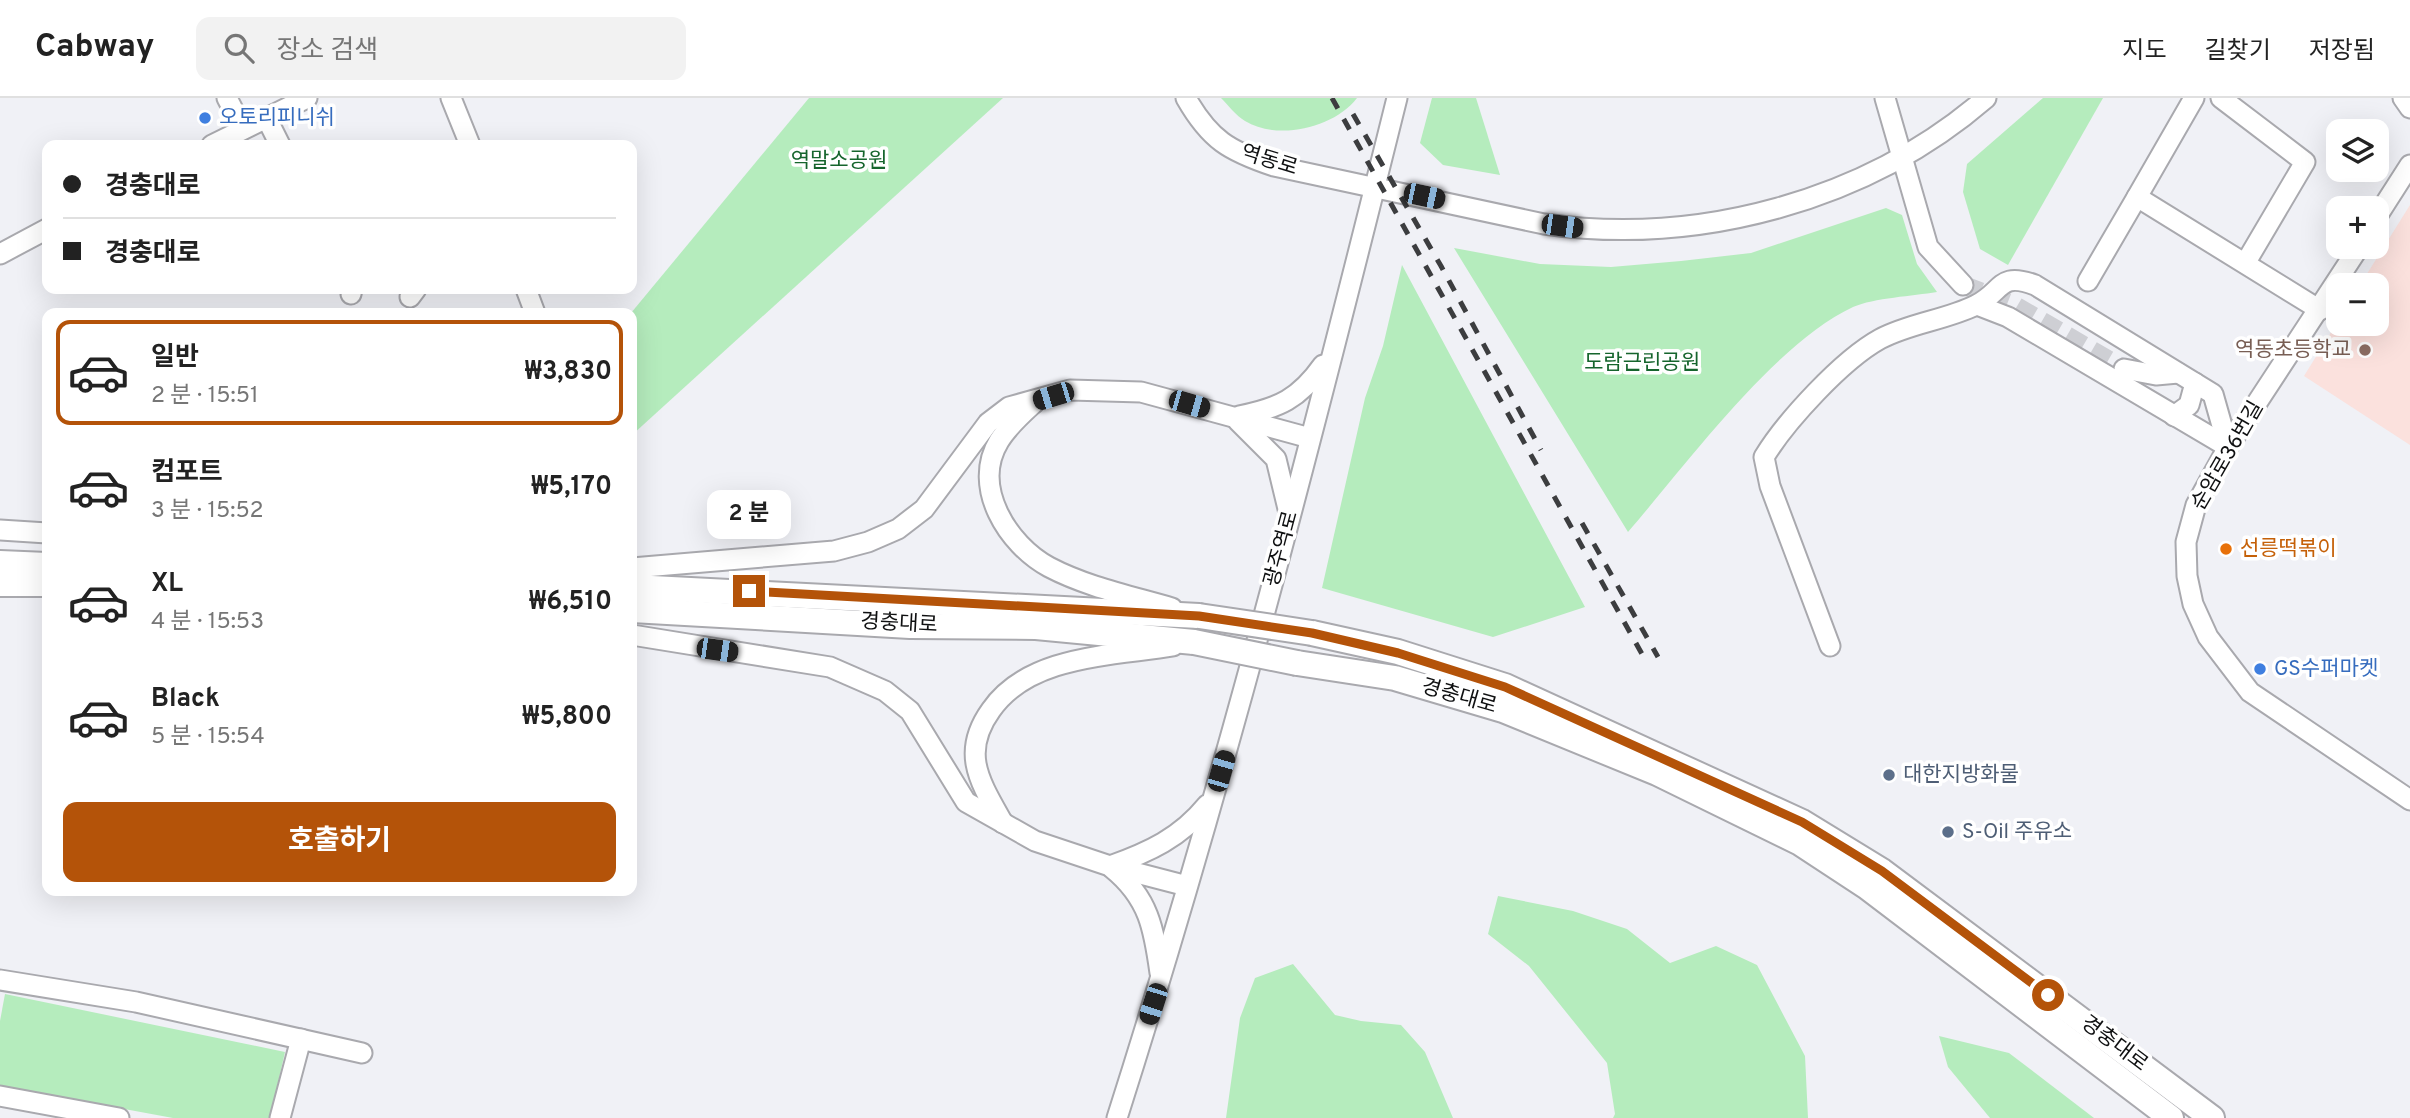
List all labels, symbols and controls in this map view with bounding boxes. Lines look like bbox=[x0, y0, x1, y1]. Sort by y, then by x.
search box bbox=[196, 17, 686, 80]
text: Cabway bbox=[35, 27, 154, 69]
icon: search bbox=[220, 29, 258, 67]
text: 장소 검색 bbox=[276, 35, 378, 68]
text: 지도 bbox=[2122, 37, 2167, 67]
text: 길찾기 bbox=[2205, 37, 2271, 67]
text: 저장됨 bbox=[2309, 37, 2375, 67]
place label: 오토리피니쉬 bbox=[219, 105, 335, 132]
marker: 오토리피니쉬 bbox=[197, 110, 213, 126]
map controls bbox=[2326, 119, 2389, 336]
button: layers bbox=[2326, 119, 2389, 182]
street label: 역동로 bbox=[1237, 140, 1301, 182]
park label: 역말소공원 bbox=[791, 148, 887, 175]
text: 경충대로 bbox=[105, 171, 201, 204]
car bbox=[1402, 181, 1447, 211]
button: + bbox=[2326, 196, 2389, 259]
car bbox=[1540, 213, 1585, 239]
text: 경충대로 bbox=[105, 238, 201, 271]
button: − bbox=[2326, 273, 2389, 336]
place label: 역동초등학교 bbox=[2235, 337, 2351, 364]
icon: car bbox=[67, 341, 130, 404]
text: 일반 bbox=[151, 342, 199, 375]
marker: 역동초등학교 bbox=[2357, 342, 2373, 358]
park label: 도람근린공원 bbox=[1584, 350, 1700, 377]
text: ₩3,830 bbox=[525, 356, 612, 389]
car bbox=[1030, 380, 1077, 412]
text: 2 분 · 15:51 bbox=[151, 382, 259, 411]
car bbox=[1166, 388, 1213, 420]
street label: 순암로36번길 bbox=[2186, 397, 2270, 515]
icon: car bbox=[67, 456, 130, 519]
text: 컴포트 bbox=[151, 457, 223, 490]
text: ₩5,170 bbox=[531, 471, 612, 504]
callout: 2 분 bbox=[707, 490, 791, 538]
text: 3 분 · 15:52 bbox=[151, 497, 264, 526]
text: 2 분 bbox=[729, 500, 769, 529]
street label: 광주역로 bbox=[1259, 508, 1305, 590]
place label: 선릉떡볶이 bbox=[2240, 536, 2337, 563]
marker: 선릉떡볶이 bbox=[2218, 541, 2234, 557]
text: XL bbox=[151, 568, 183, 601]
icon: car bbox=[67, 571, 130, 634]
route end bbox=[733, 575, 765, 607]
text: ₩6,510 bbox=[529, 586, 612, 619]
text: 4 분 · 15:53 bbox=[151, 608, 264, 637]
street label: 경충대로 bbox=[860, 608, 938, 640]
car bbox=[695, 637, 740, 663]
place label: GS수퍼마켓 bbox=[2274, 656, 2378, 683]
marker: GS수퍼마켓 bbox=[2252, 661, 2268, 677]
street label: 경충대로 bbox=[1418, 673, 1500, 721]
text: Black bbox=[151, 683, 220, 716]
icon: car bbox=[67, 686, 130, 749]
text: ₩5,800 bbox=[522, 701, 612, 734]
text: 5 분 · 15:54 bbox=[151, 723, 265, 752]
car bbox=[1206, 748, 1237, 794]
place label: 대한지방화물 bbox=[1903, 762, 2019, 789]
marker: 대한지방화물 bbox=[1881, 767, 1897, 783]
button: 호출하기 bbox=[63, 802, 616, 882]
place label: S-Oil 주유소 bbox=[1962, 819, 2072, 846]
marker: S-Oil 주유소 bbox=[1940, 824, 1956, 840]
route start bbox=[2032, 979, 2064, 1011]
car bbox=[1137, 981, 1170, 1027]
street label: 경충대로 bbox=[2075, 1010, 2153, 1078]

